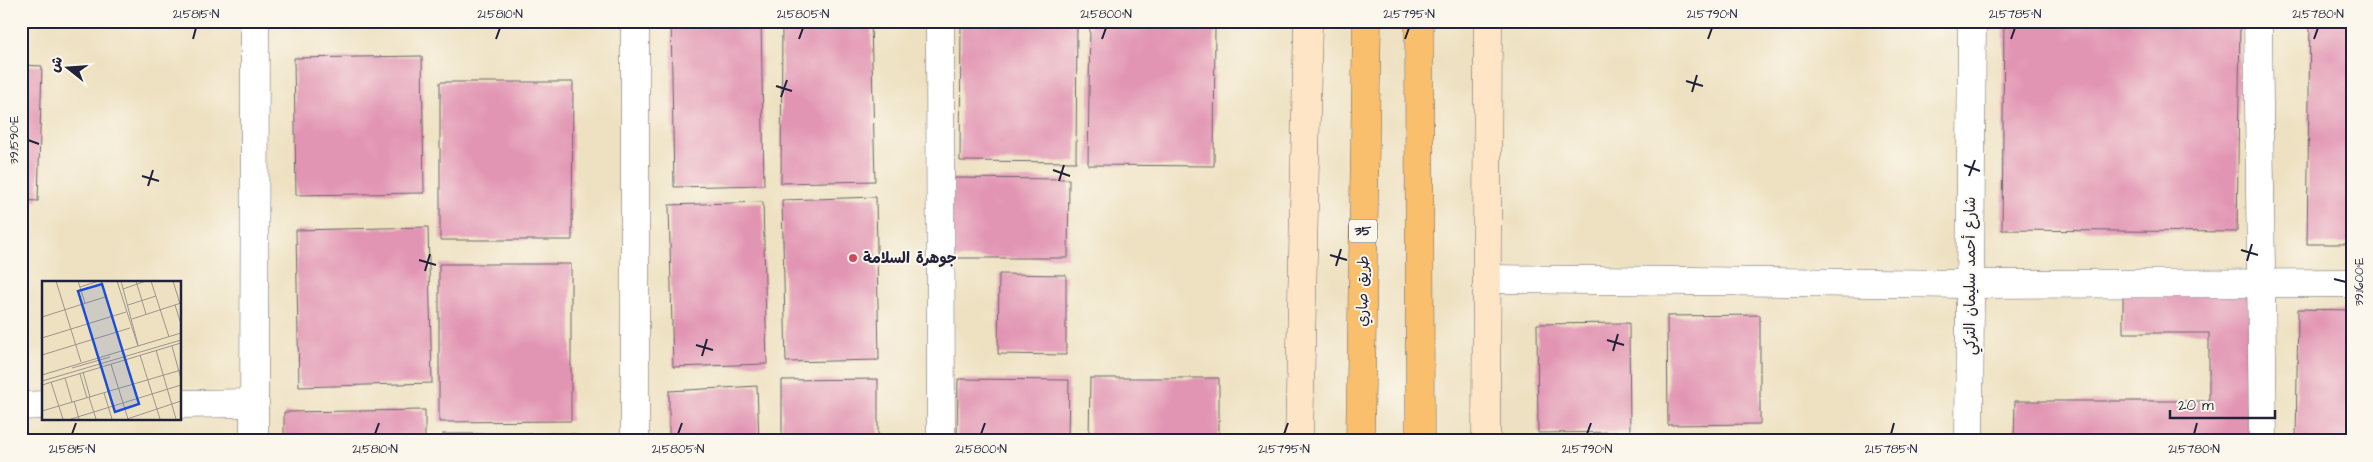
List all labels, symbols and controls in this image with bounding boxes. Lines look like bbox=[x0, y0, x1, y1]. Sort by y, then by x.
text: 21.5815°N bbox=[173, 6, 220, 23]
text: 21.5810°N bbox=[477, 6, 523, 23]
text: 21.5805°N bbox=[777, 6, 830, 23]
text: 21.5800°N bbox=[1080, 6, 1132, 23]
text: 21.5795°N bbox=[1383, 6, 1435, 23]
text: 21.5790°N bbox=[1687, 6, 1738, 23]
text: 21.5785°N bbox=[1989, 6, 2042, 23]
text: 21.5780°N bbox=[2292, 6, 2344, 23]
north arrow bbox=[42, 42, 92, 92]
text: ش bbox=[45, 54, 68, 75]
text: 39.1590°E bbox=[6, 116, 23, 164]
street label: شارع أحمد سليمان التركي bbox=[1960, 197, 1983, 355]
road number: 35 bbox=[1349, 220, 1377, 242]
place label: جوهرة السلامة bbox=[863, 248, 957, 269]
marker: جوهرة السلامة bbox=[847, 252, 859, 264]
street label: طريق صاري bbox=[1352, 255, 1374, 327]
text: 39.1600°E bbox=[2351, 258, 2368, 306]
inset map bbox=[42, 281, 181, 420]
scale bar bbox=[2170, 387, 2276, 419]
text: 20 m bbox=[2178, 395, 2214, 416]
text: 21.5815°N bbox=[49, 441, 96, 458]
text: 21.5810°N bbox=[352, 441, 398, 458]
text: 21.5805°N bbox=[652, 441, 705, 458]
text: 21.5800°N bbox=[955, 441, 1007, 458]
text: 21.5795°N bbox=[1258, 441, 1310, 458]
text: 21.5790°N bbox=[1562, 441, 1613, 458]
text: 21.5785°N bbox=[1865, 441, 1918, 458]
text: 21.5780°N bbox=[2168, 441, 2220, 458]

